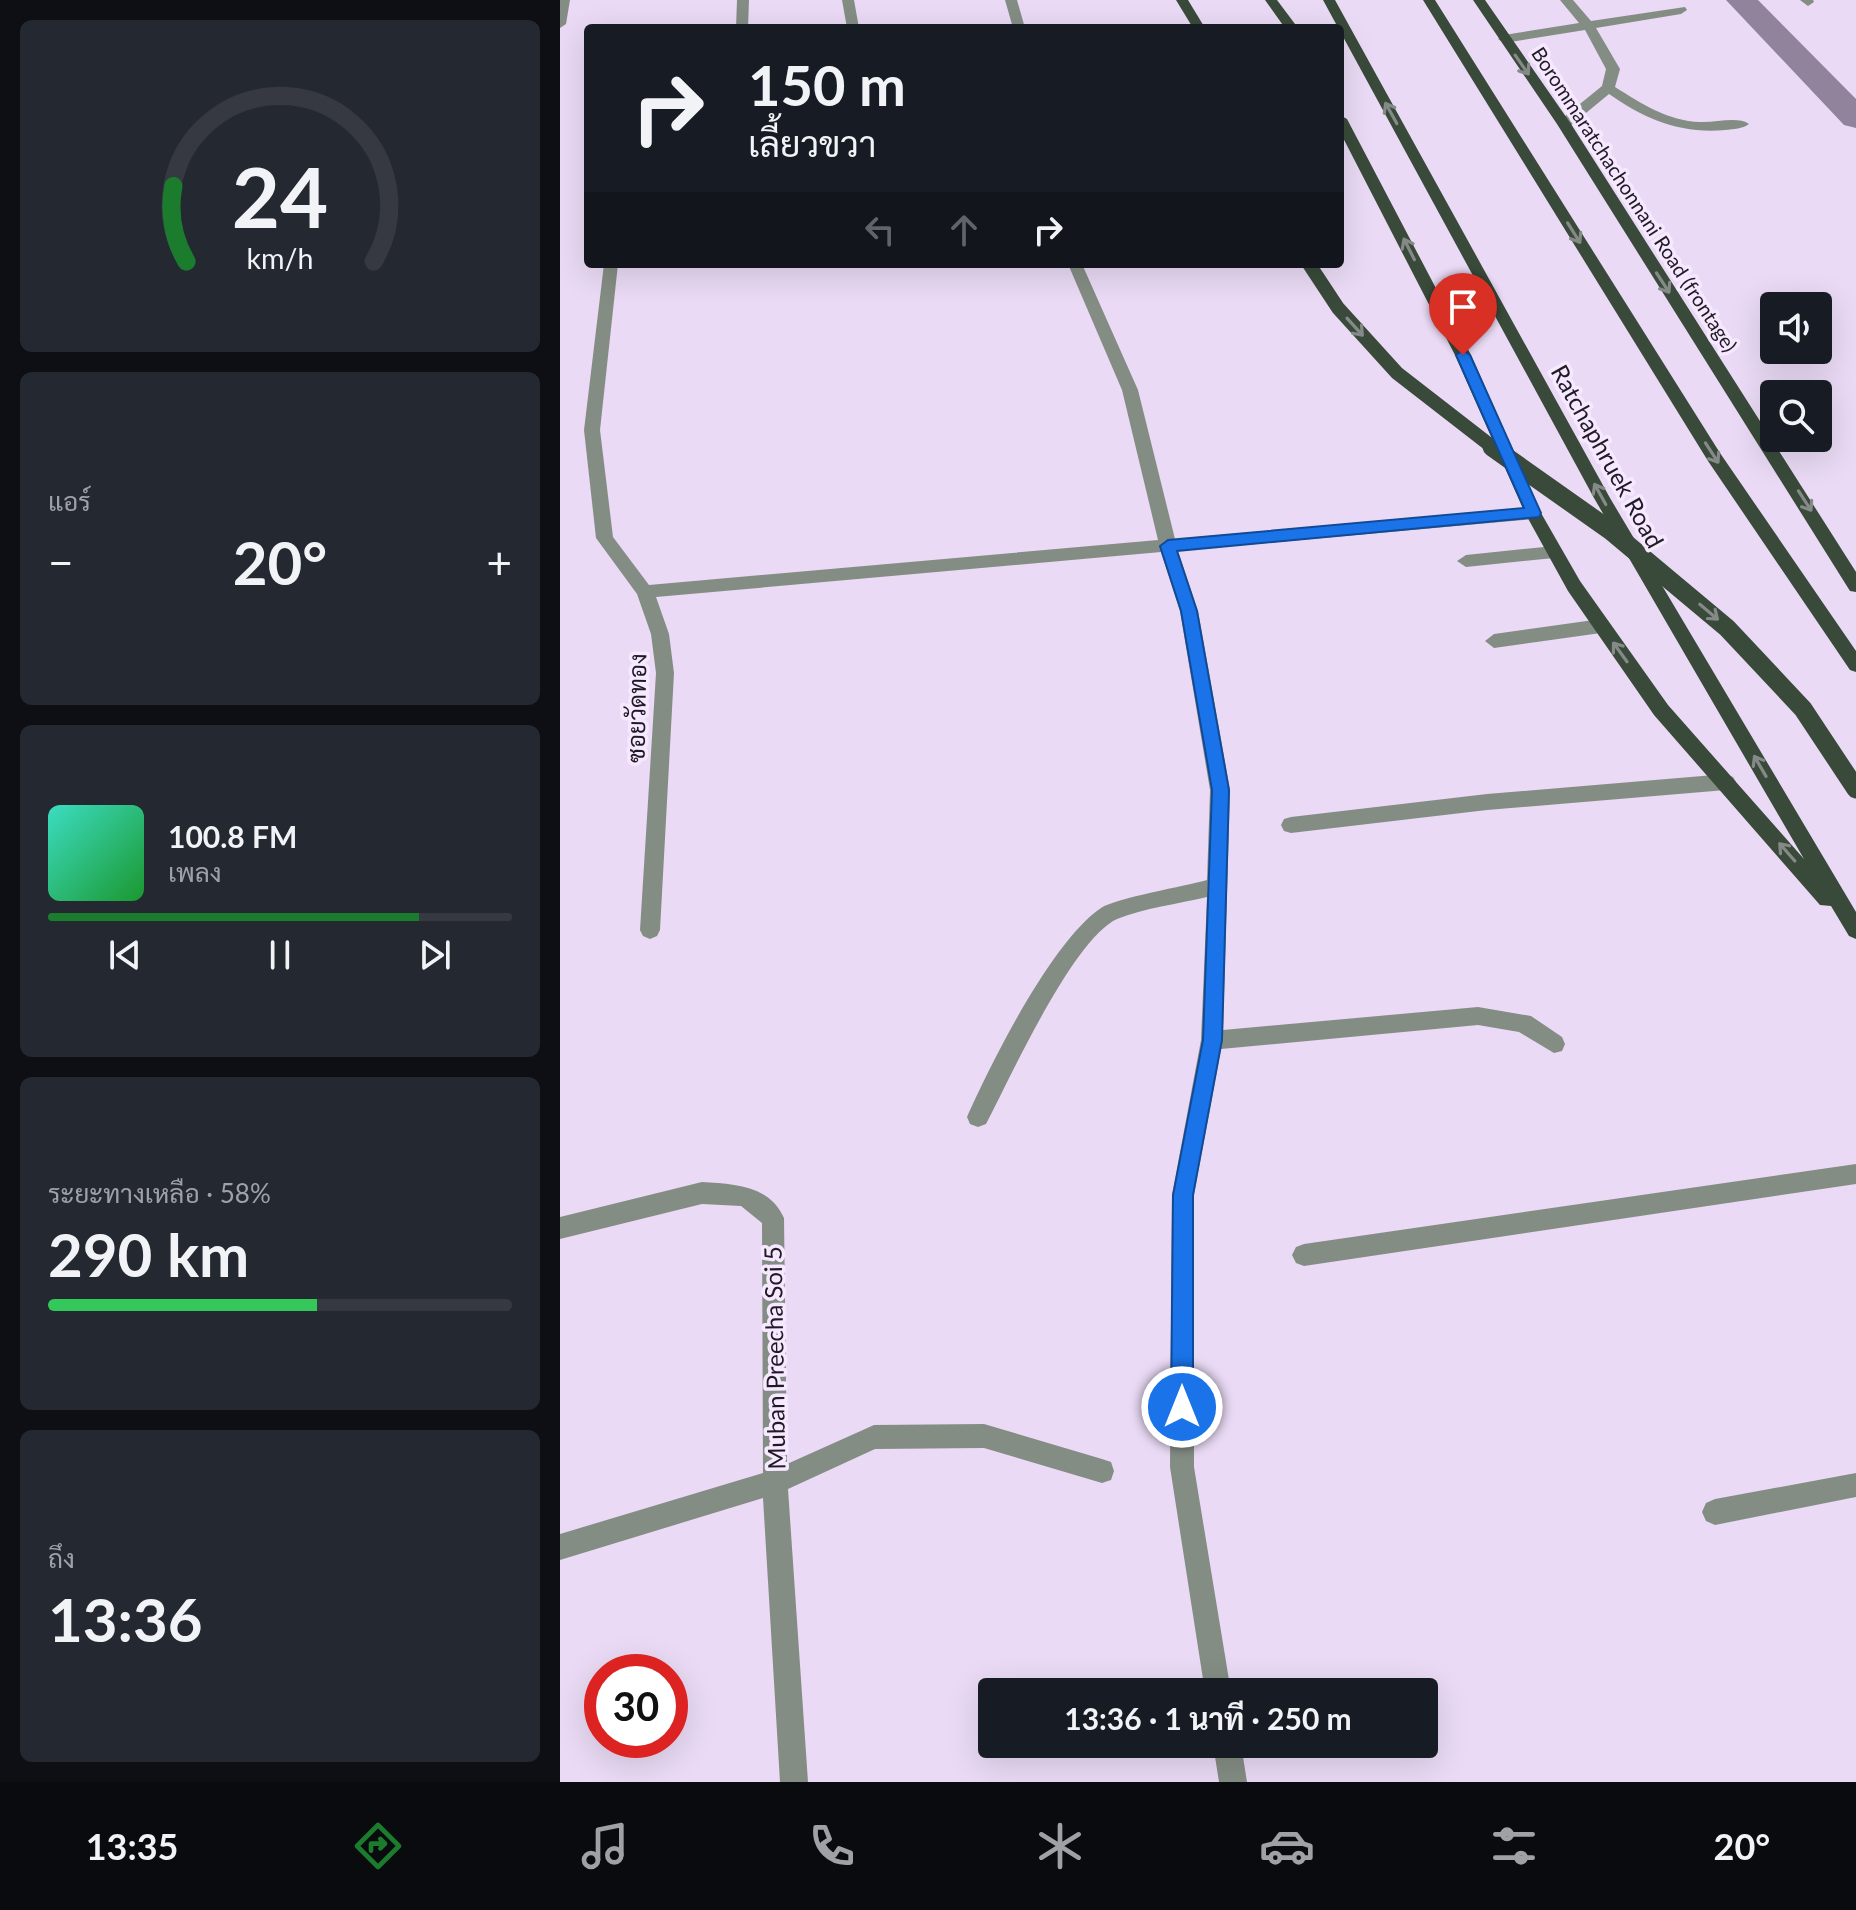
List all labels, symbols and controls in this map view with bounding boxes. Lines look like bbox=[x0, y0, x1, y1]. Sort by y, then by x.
street label: Borommaratchachonnani Road (frontage) bbox=[1527, 42, 1743, 356]
text: 150 m bbox=[748, 51, 906, 118]
one-way arrow bbox=[1514, 53, 1531, 75]
icon: right bbox=[616, 56, 720, 160]
one-way arrow bbox=[1383, 101, 1398, 125]
text: เลี้ยวขวา bbox=[748, 121, 876, 165]
text: 24 bbox=[232, 146, 328, 246]
icon: left bbox=[858, 208, 902, 252]
icon: ahead bbox=[942, 208, 986, 252]
icon: right bbox=[1026, 208, 1070, 252]
one-way arrow bbox=[1566, 221, 1582, 244]
one-way arrow bbox=[1400, 238, 1416, 262]
text: km/h bbox=[247, 241, 313, 275]
one-way arrow bbox=[1656, 271, 1672, 294]
pin bbox=[1429, 273, 1497, 355]
icon: arrive bbox=[1441, 285, 1485, 329]
map controls bbox=[1760, 292, 1832, 452]
button: sound bbox=[1760, 292, 1832, 364]
one-way arrow bbox=[1346, 316, 1364, 336]
street label: Ratchaphruek Road bbox=[1546, 359, 1670, 553]
button: search bbox=[1760, 380, 1832, 452]
one-way arrow bbox=[1704, 441, 1720, 464]
one-way arrow bbox=[1591, 482, 1607, 506]
text: แอร์ bbox=[48, 485, 91, 517]
one-way arrow bbox=[1796, 490, 1813, 512]
text: 20° bbox=[233, 526, 327, 598]
text: − bbox=[48, 536, 74, 588]
text: + bbox=[486, 536, 512, 588]
one-way arrow bbox=[1698, 603, 1719, 621]
one-way arrow bbox=[1612, 642, 1628, 664]
street label: ซอยวัดทอง bbox=[621, 653, 651, 763]
one-way arrow bbox=[1752, 755, 1768, 778]
text: 100.8 FM bbox=[168, 818, 297, 854]
one-way arrow bbox=[1778, 842, 1796, 862]
text: เพลง bbox=[168, 856, 222, 888]
icon: previous bbox=[103, 933, 147, 977]
icon: pause bbox=[258, 933, 302, 977]
icon: next bbox=[413, 933, 457, 977]
text: ระยะทางเหลือ · 58% bbox=[48, 1177, 271, 1209]
text: 290 km bbox=[48, 1218, 249, 1290]
street label: Muban Preecha Soi 5 bbox=[758, 1246, 790, 1470]
position arrow bbox=[1140, 1365, 1224, 1449]
text: ถึง bbox=[48, 1542, 75, 1574]
text: 13:36 bbox=[48, 1583, 203, 1655]
speed limit sign: 30 bbox=[584, 1654, 688, 1758]
text: 13:36 · 1 นาที · 250 m bbox=[1064, 1700, 1352, 1736]
icon: directions bbox=[350, 1818, 406, 1874]
icon: music bbox=[577, 1818, 633, 1874]
icon: phone bbox=[804, 1818, 860, 1874]
icon: climate bbox=[1032, 1818, 1088, 1874]
icon: car bbox=[1259, 1818, 1315, 1874]
icon: filters bbox=[1486, 1818, 1542, 1874]
text: 13:35 bbox=[86, 1824, 178, 1868]
text: 20° bbox=[1714, 1824, 1770, 1868]

